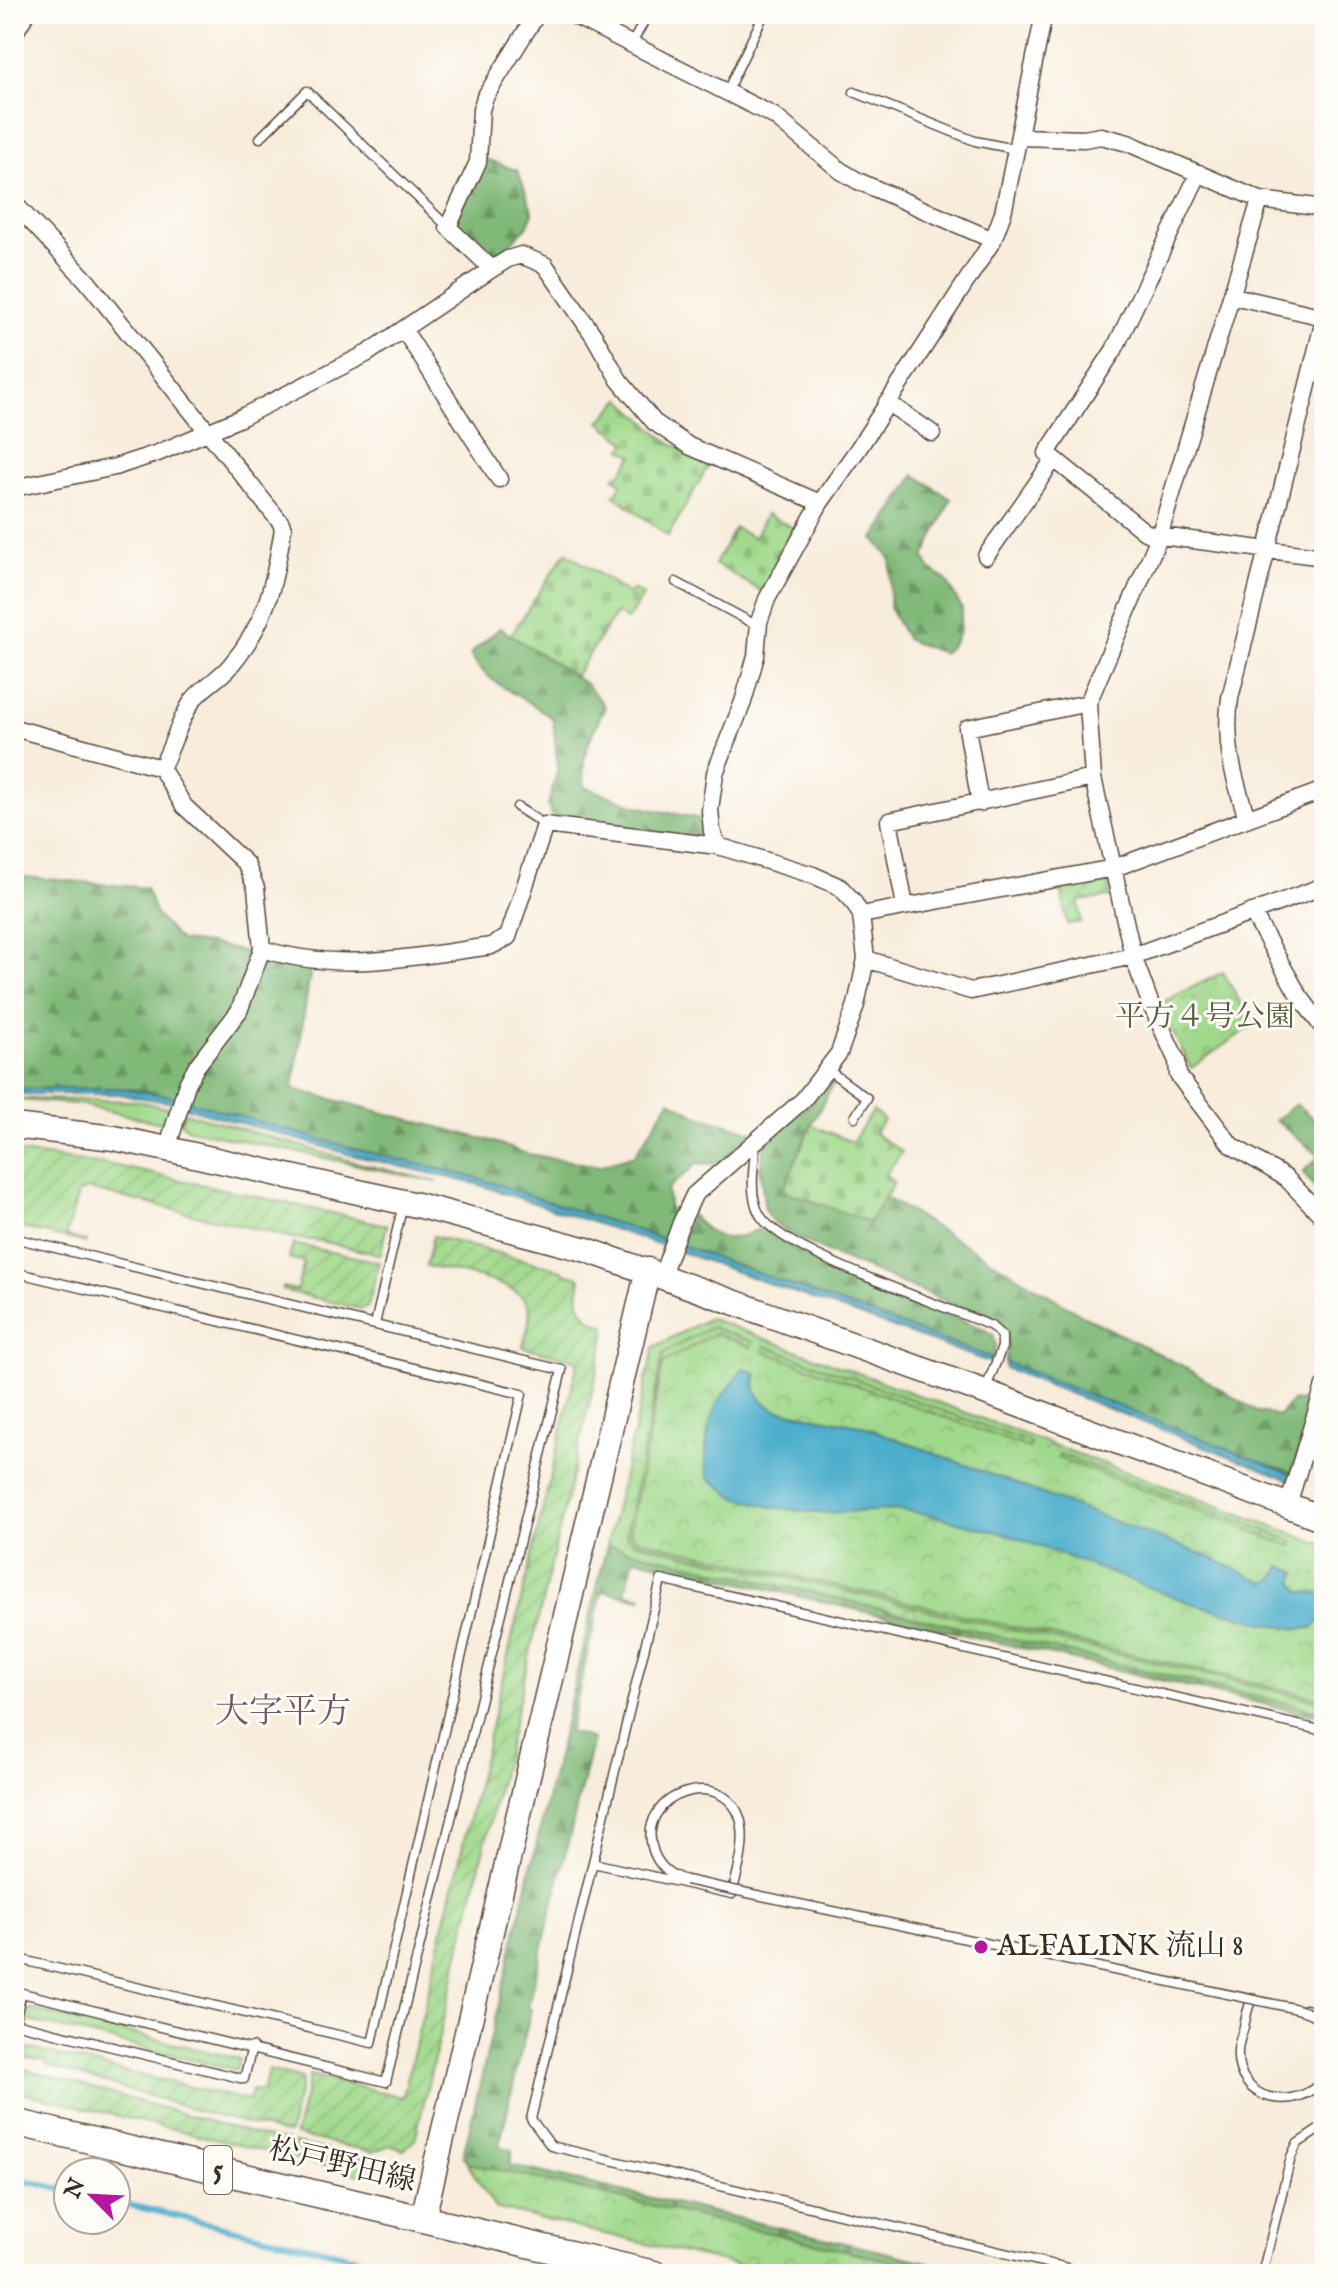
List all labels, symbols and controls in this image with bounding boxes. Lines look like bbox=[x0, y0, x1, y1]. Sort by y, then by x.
park label: 平方４号公園 bbox=[1115, 999, 1295, 1037]
district label: 大字平方 bbox=[215, 1691, 351, 1734]
place label: ALFALINK 流山 8 bbox=[996, 1928, 1244, 1966]
marker: ALFALINK 流山 8 bbox=[972, 1938, 990, 1956]
street label: 松戸野田線 bbox=[265, 2131, 419, 2201]
road number: 5 bbox=[204, 2146, 232, 2194]
north arrow bbox=[52, 2156, 132, 2236]
text: N bbox=[58, 2174, 92, 2204]

